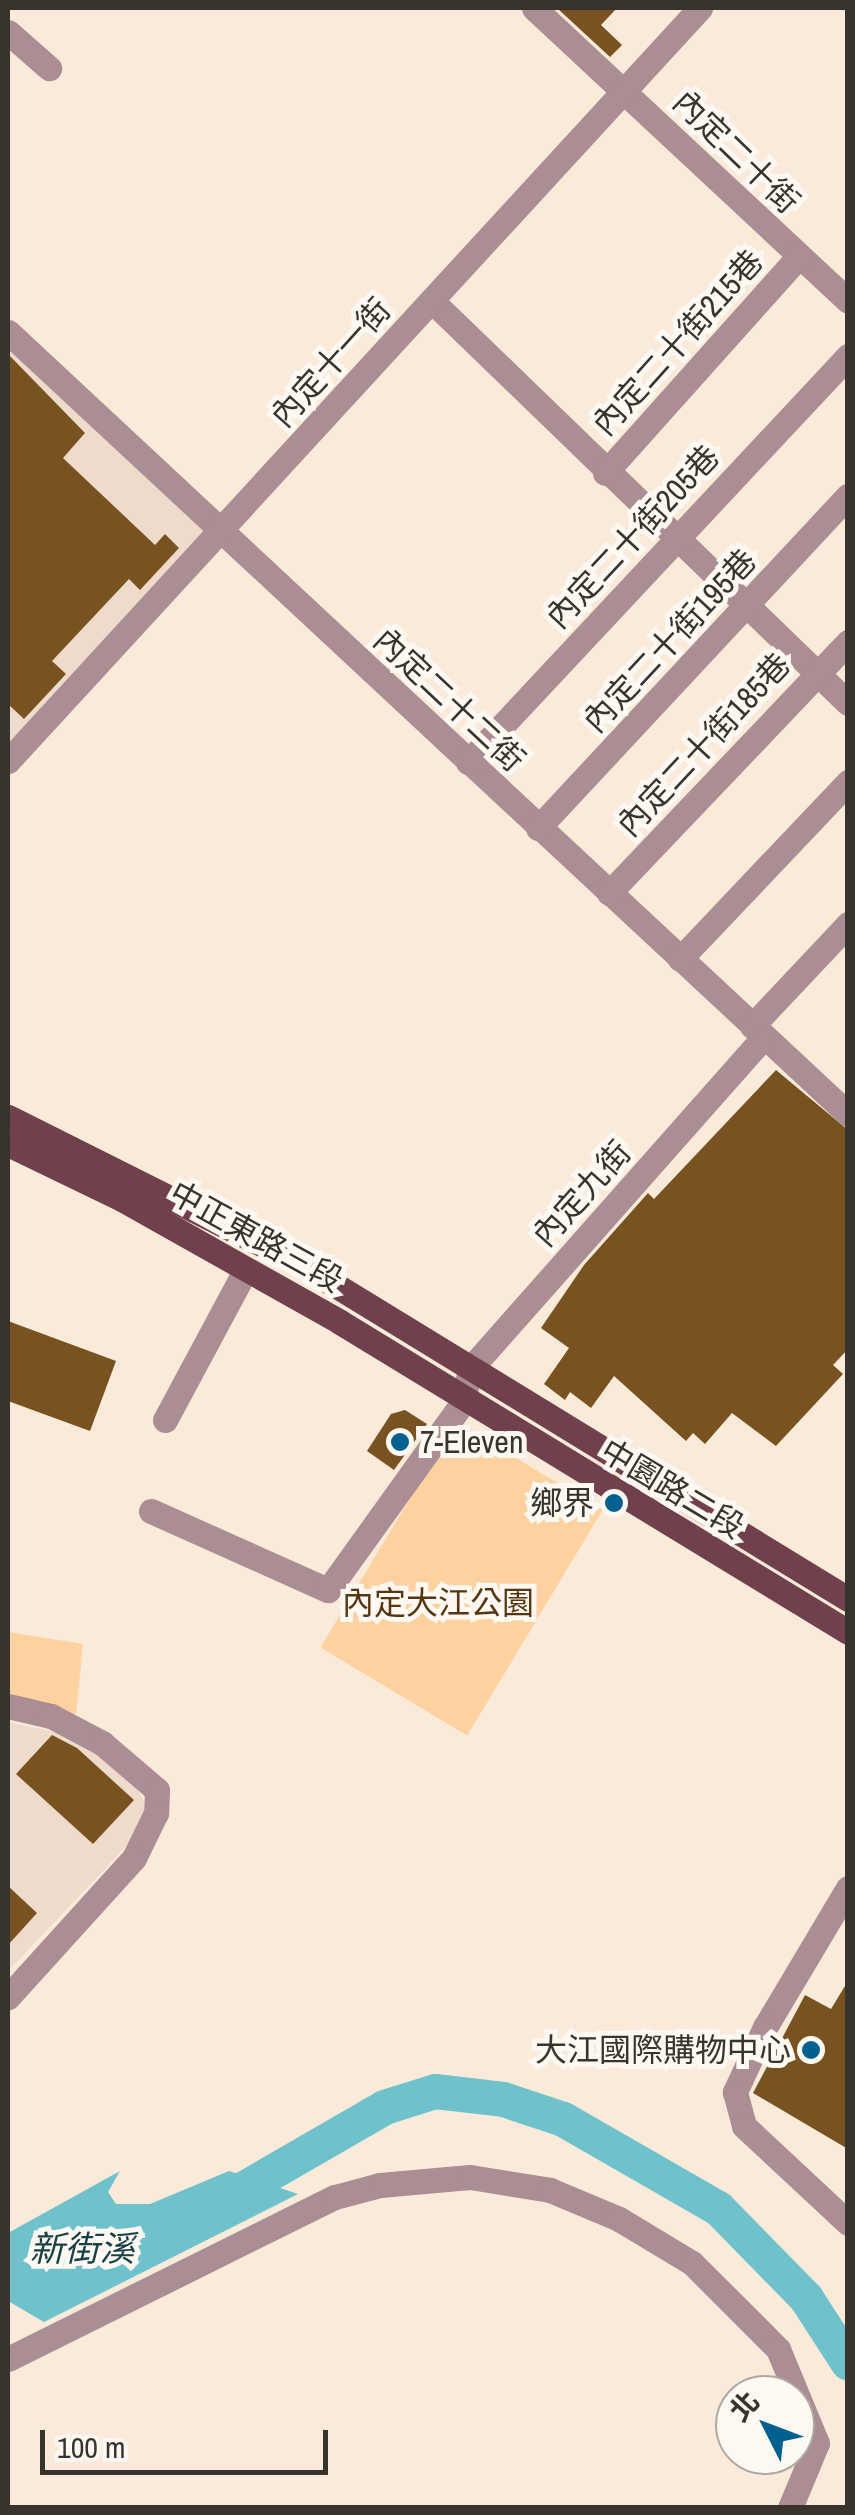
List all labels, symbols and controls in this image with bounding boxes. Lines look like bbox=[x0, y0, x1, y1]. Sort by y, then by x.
street label: 內定二十街 bbox=[665, 83, 807, 221]
street label: 內定二十街215巷 bbox=[585, 243, 771, 443]
street label: 內定十一街 bbox=[263, 291, 399, 435]
street label: 內定二十街205巷 bbox=[539, 438, 727, 636]
street label: 內定二十街195巷 bbox=[576, 542, 764, 740]
street label: 內定二十二街 bbox=[366, 620, 532, 780]
street label: 內定二十街185巷 bbox=[610, 646, 798, 844]
street label: 內定九街 bbox=[525, 1134, 639, 1254]
street label: 中正東路三段 bbox=[163, 1174, 349, 1300]
place label: 7-Eleven bbox=[420, 1423, 524, 1461]
marker: 7-Eleven bbox=[389, 1431, 411, 1453]
street label: 中園路二段 bbox=[594, 1431, 750, 1547]
place label: 鄉界 bbox=[530, 1484, 594, 1522]
marker: 鄉界 bbox=[603, 1492, 625, 1514]
park label: 內定大江公園 bbox=[342, 1584, 534, 1622]
place label: 大江國際購物中心 bbox=[535, 2031, 791, 2069]
marker: 大江國際購物中心 bbox=[800, 2039, 822, 2061]
water label: 新街溪 bbox=[30, 2228, 134, 2270]
north arrow bbox=[715, 2375, 815, 2475]
text: 北 bbox=[721, 2383, 768, 2429]
scale bar bbox=[45, 2410, 332, 2472]
text: 100 m bbox=[57, 2427, 125, 2467]

